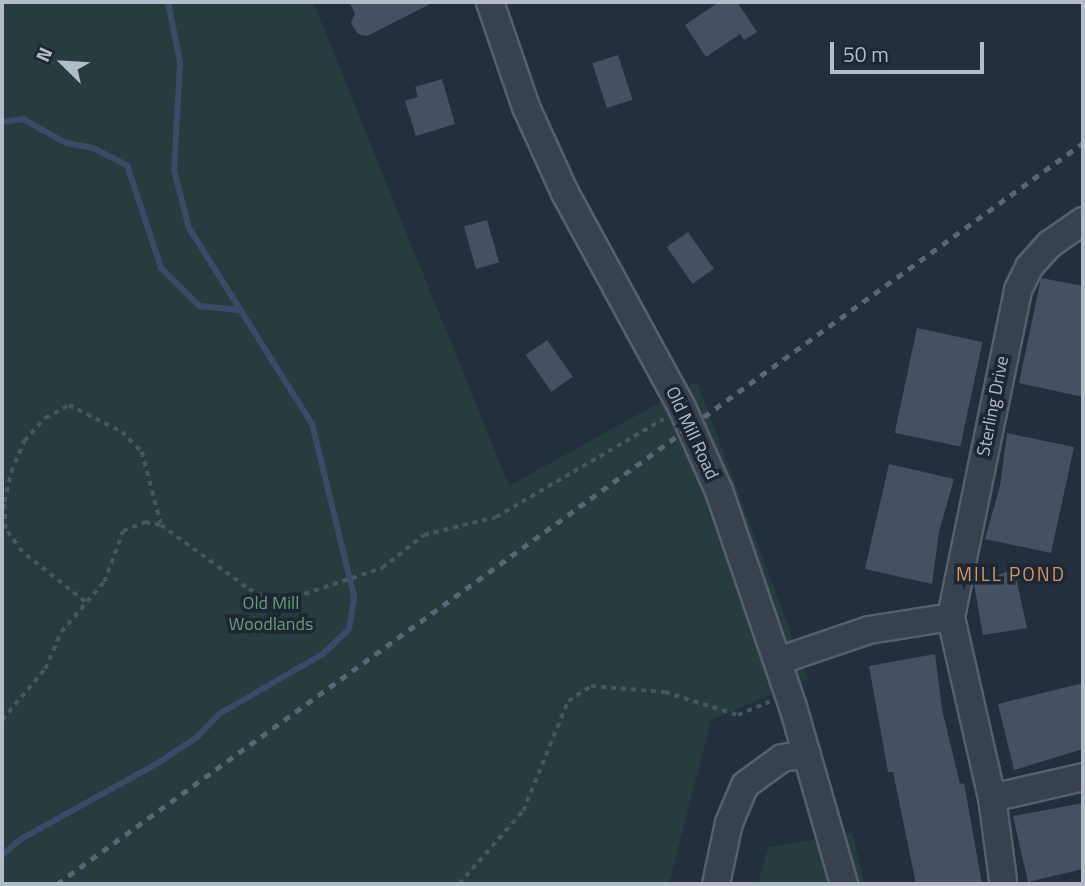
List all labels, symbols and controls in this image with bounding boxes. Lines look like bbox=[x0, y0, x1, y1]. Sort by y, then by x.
north arrow bbox=[28, 28, 98, 98]
scale bar bbox=[833, 28, 987, 72]
text: 50 m bbox=[843, 38, 889, 70]
text: N bbox=[27, 42, 59, 66]
street label: Sterling Drive bbox=[973, 354, 1013, 458]
street label: Old Mill Road bbox=[661, 383, 723, 483]
district label: MILL POND bbox=[957, 563, 1065, 585]
park label: Old Mill Woodlands bbox=[229, 593, 313, 636]

